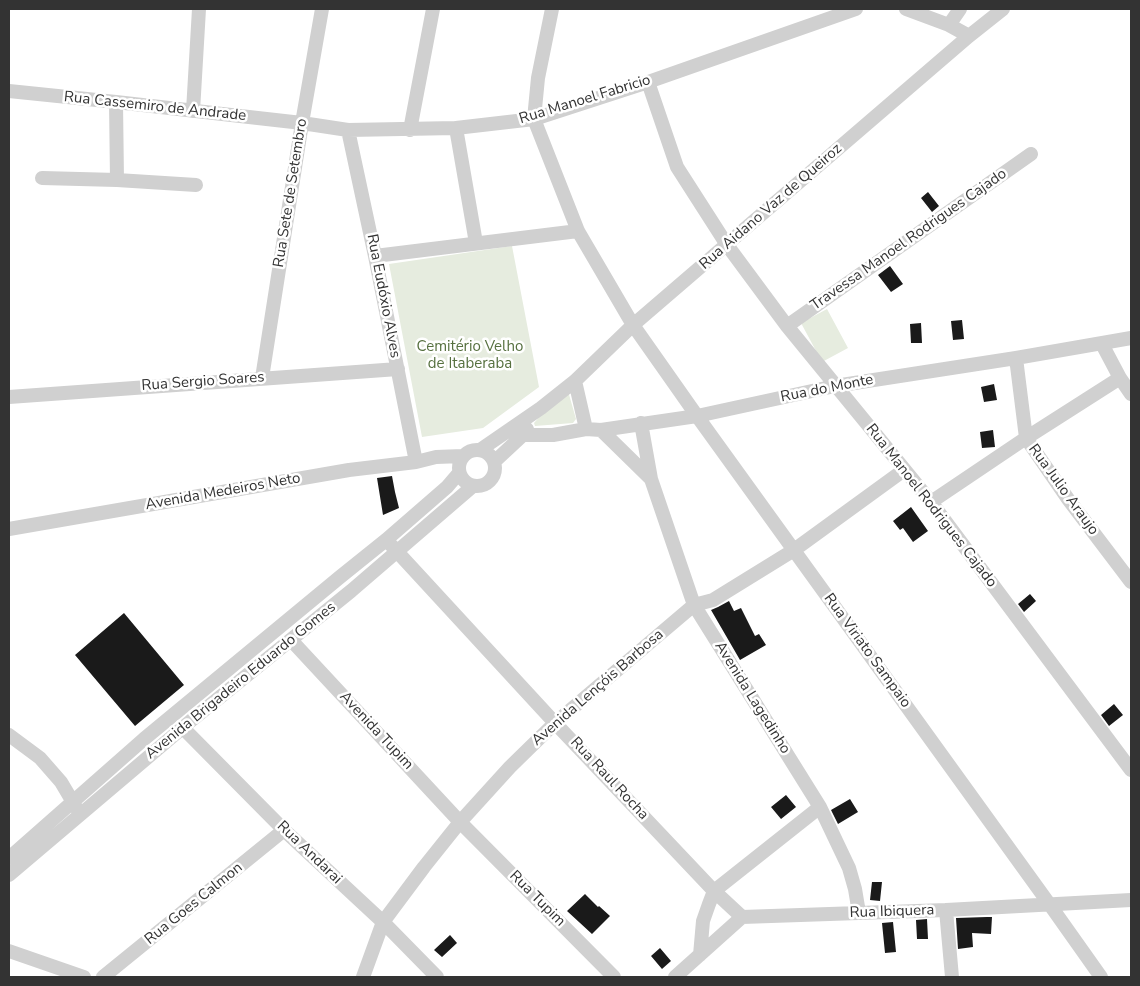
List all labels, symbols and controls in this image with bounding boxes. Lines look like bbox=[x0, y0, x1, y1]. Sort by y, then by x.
street label: Rua Manoel Fabricio bbox=[517, 71, 653, 129]
street label: Rua Cassemiro de Andrade bbox=[63, 88, 247, 126]
street label: Rua Sete de Setembro bbox=[270, 117, 312, 269]
street label: Rua Aidano Vaz de Queiroz bbox=[696, 140, 846, 274]
street label: Travessa Manoel Rodrigues Cajado bbox=[807, 165, 1011, 315]
street label: Rua Eudóxio Alves bbox=[362, 232, 404, 360]
park label: Cemitério Velho de Itaberaba bbox=[417, 338, 523, 373]
street label: Rua Sergio Soares bbox=[141, 369, 265, 395]
street label: Rua do Monte bbox=[779, 371, 875, 407]
street label: Rua Manoel Rodrigues Cajado bbox=[862, 421, 1000, 591]
street label: Rua Julio Araujo bbox=[1024, 441, 1102, 539]
street label: Avenida Medeiros Neto bbox=[144, 470, 302, 514]
street label: Rua Viriato Sampaio bbox=[820, 590, 914, 712]
street label: Avenida Brigadeiro Eduardo Gomes bbox=[142, 599, 340, 763]
street label: Avenida Lençóis Barbosa bbox=[528, 626, 668, 750]
street label: Avenida Lagedinho bbox=[710, 638, 794, 758]
street label: Avenida Tupim bbox=[335, 688, 417, 774]
street label: Rua Raul Rocha bbox=[566, 734, 652, 824]
street label: Rua Andarai bbox=[273, 818, 345, 888]
street label: Rua Goes Calmon bbox=[142, 859, 246, 949]
street label: Rua Tupim bbox=[505, 867, 569, 931]
street label: Rua Ibiquera bbox=[849, 902, 935, 922]

